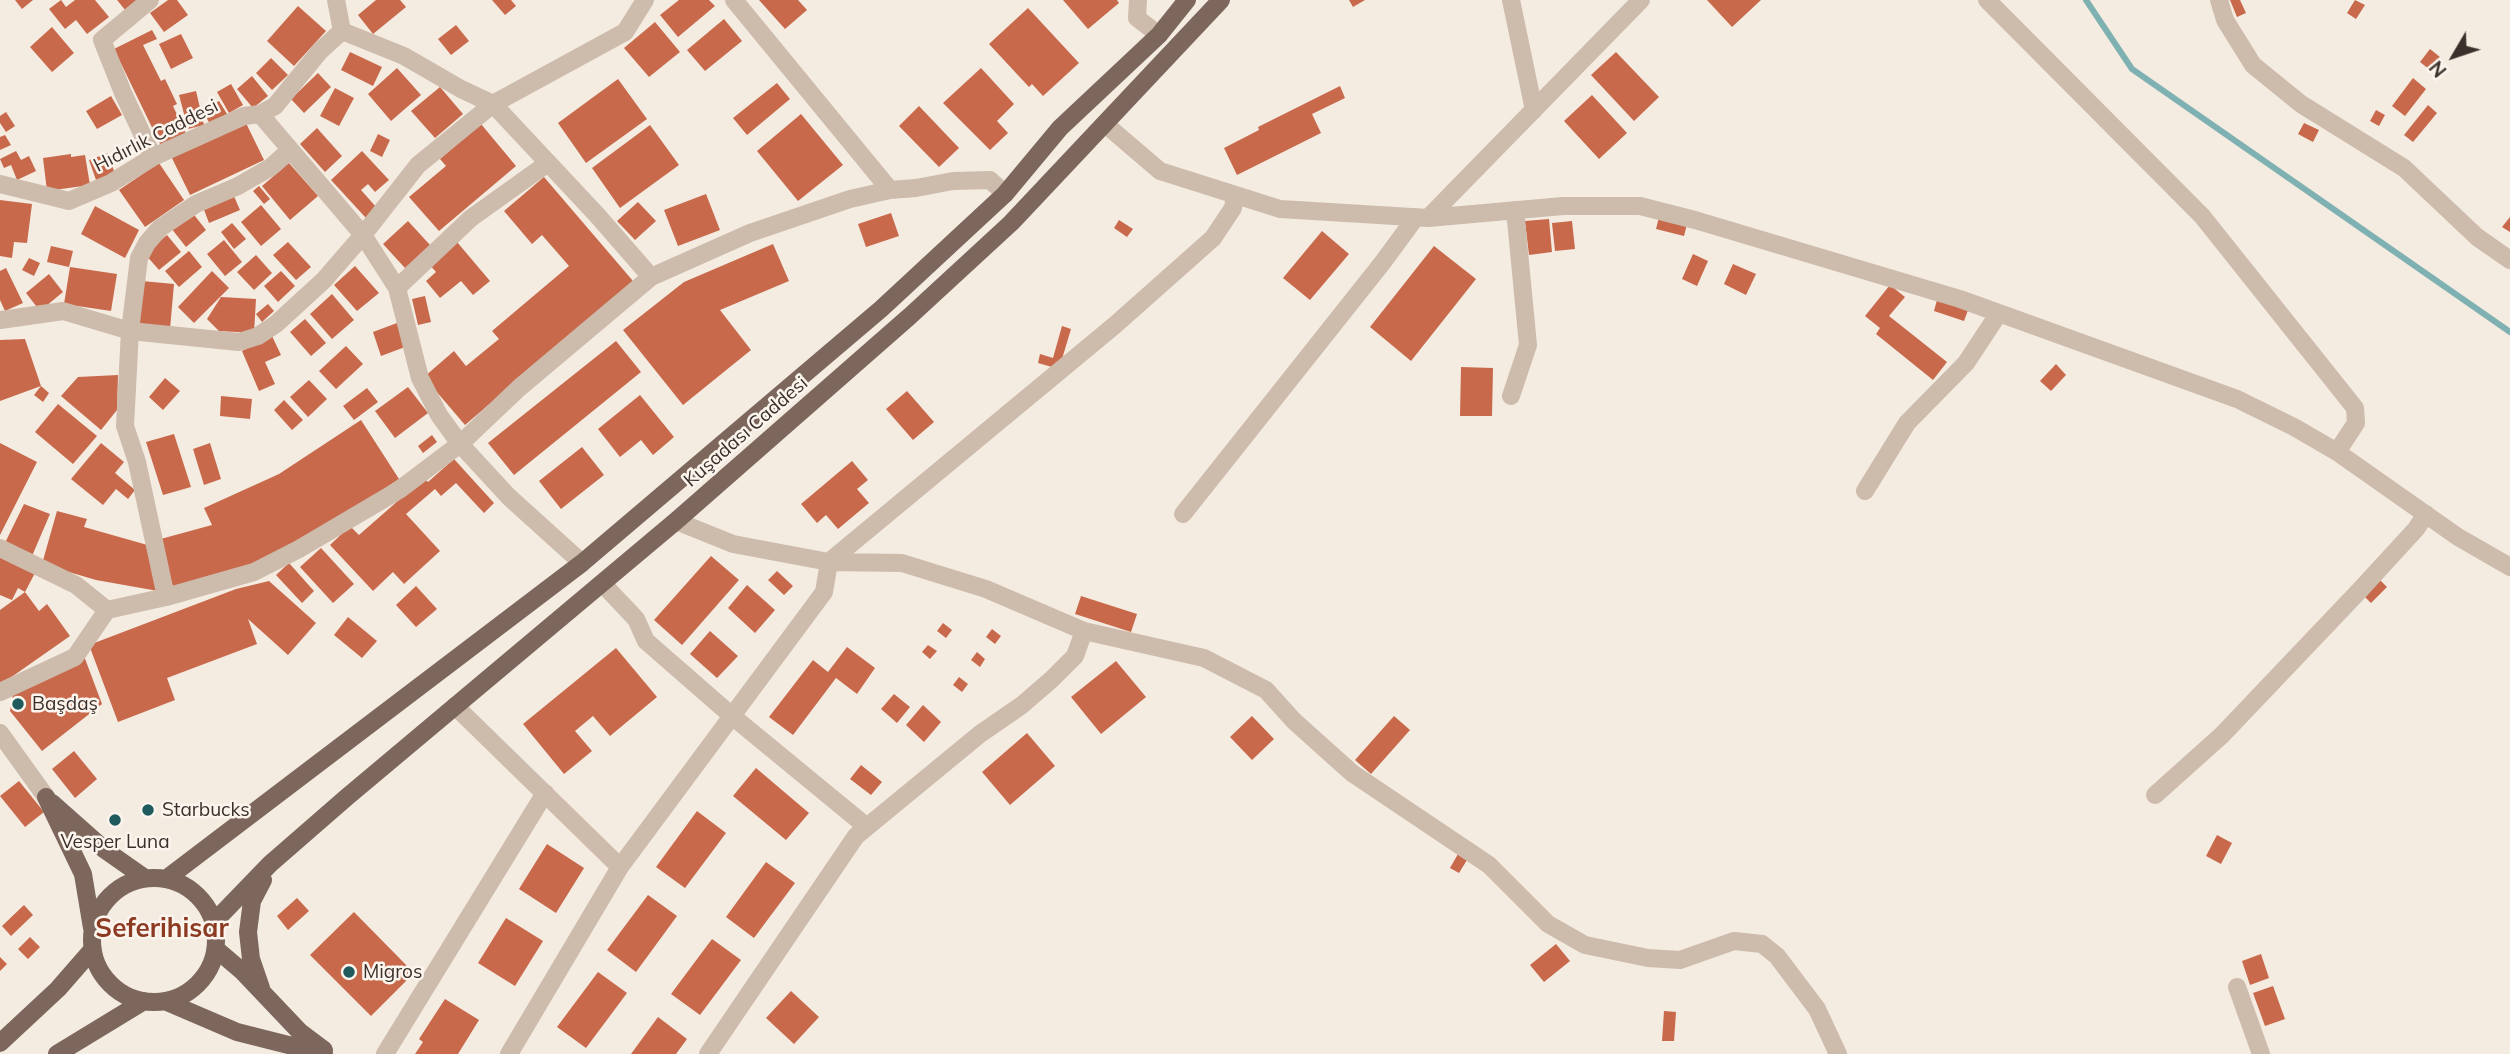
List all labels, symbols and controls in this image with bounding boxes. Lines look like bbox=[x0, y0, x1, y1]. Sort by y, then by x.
north arrow bbox=[2419, 21, 2489, 91]
text: N bbox=[2424, 56, 2452, 82]
street label: Hıdırlık Caddesi bbox=[90, 95, 222, 177]
street label: Kuşadası Caddesi bbox=[679, 372, 813, 492]
place label: Başdaş bbox=[32, 693, 98, 715]
marker: Başdaş bbox=[10, 696, 26, 712]
place label: Starbucks bbox=[162, 799, 250, 821]
marker: Starbucks bbox=[140, 802, 156, 818]
marker: Vesper Luna bbox=[107, 812, 123, 828]
place label: Vesper Luna bbox=[60, 831, 170, 853]
district label: Seferihisar bbox=[95, 913, 229, 945]
place label: Migros bbox=[363, 961, 422, 983]
marker: Migros bbox=[341, 964, 357, 980]

